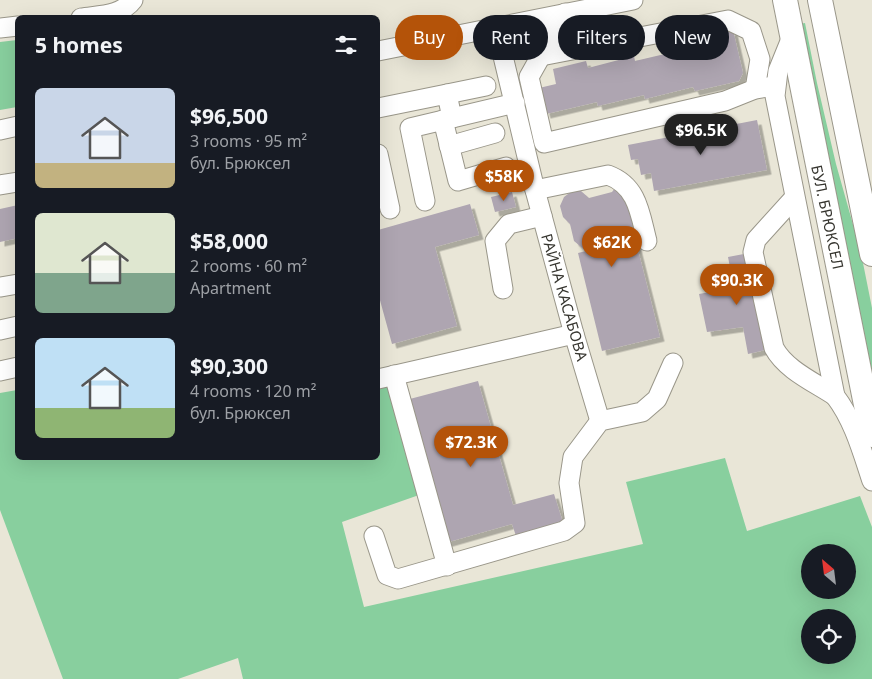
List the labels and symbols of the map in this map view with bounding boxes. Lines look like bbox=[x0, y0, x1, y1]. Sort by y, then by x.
pin: $96.5K bbox=[660, 114, 742, 156]
pin: $58K bbox=[474, 160, 534, 202]
street label: БУЛ. БРЮКСЕЛ bbox=[807, 163, 849, 271]
pin: $62K bbox=[582, 226, 642, 268]
street label: РАЙНА КАСАБОВА bbox=[537, 231, 593, 363]
pin: $90.3K bbox=[696, 264, 778, 306]
pin: $72.3K bbox=[430, 426, 512, 468]
north arrow bbox=[801, 544, 856, 599]

